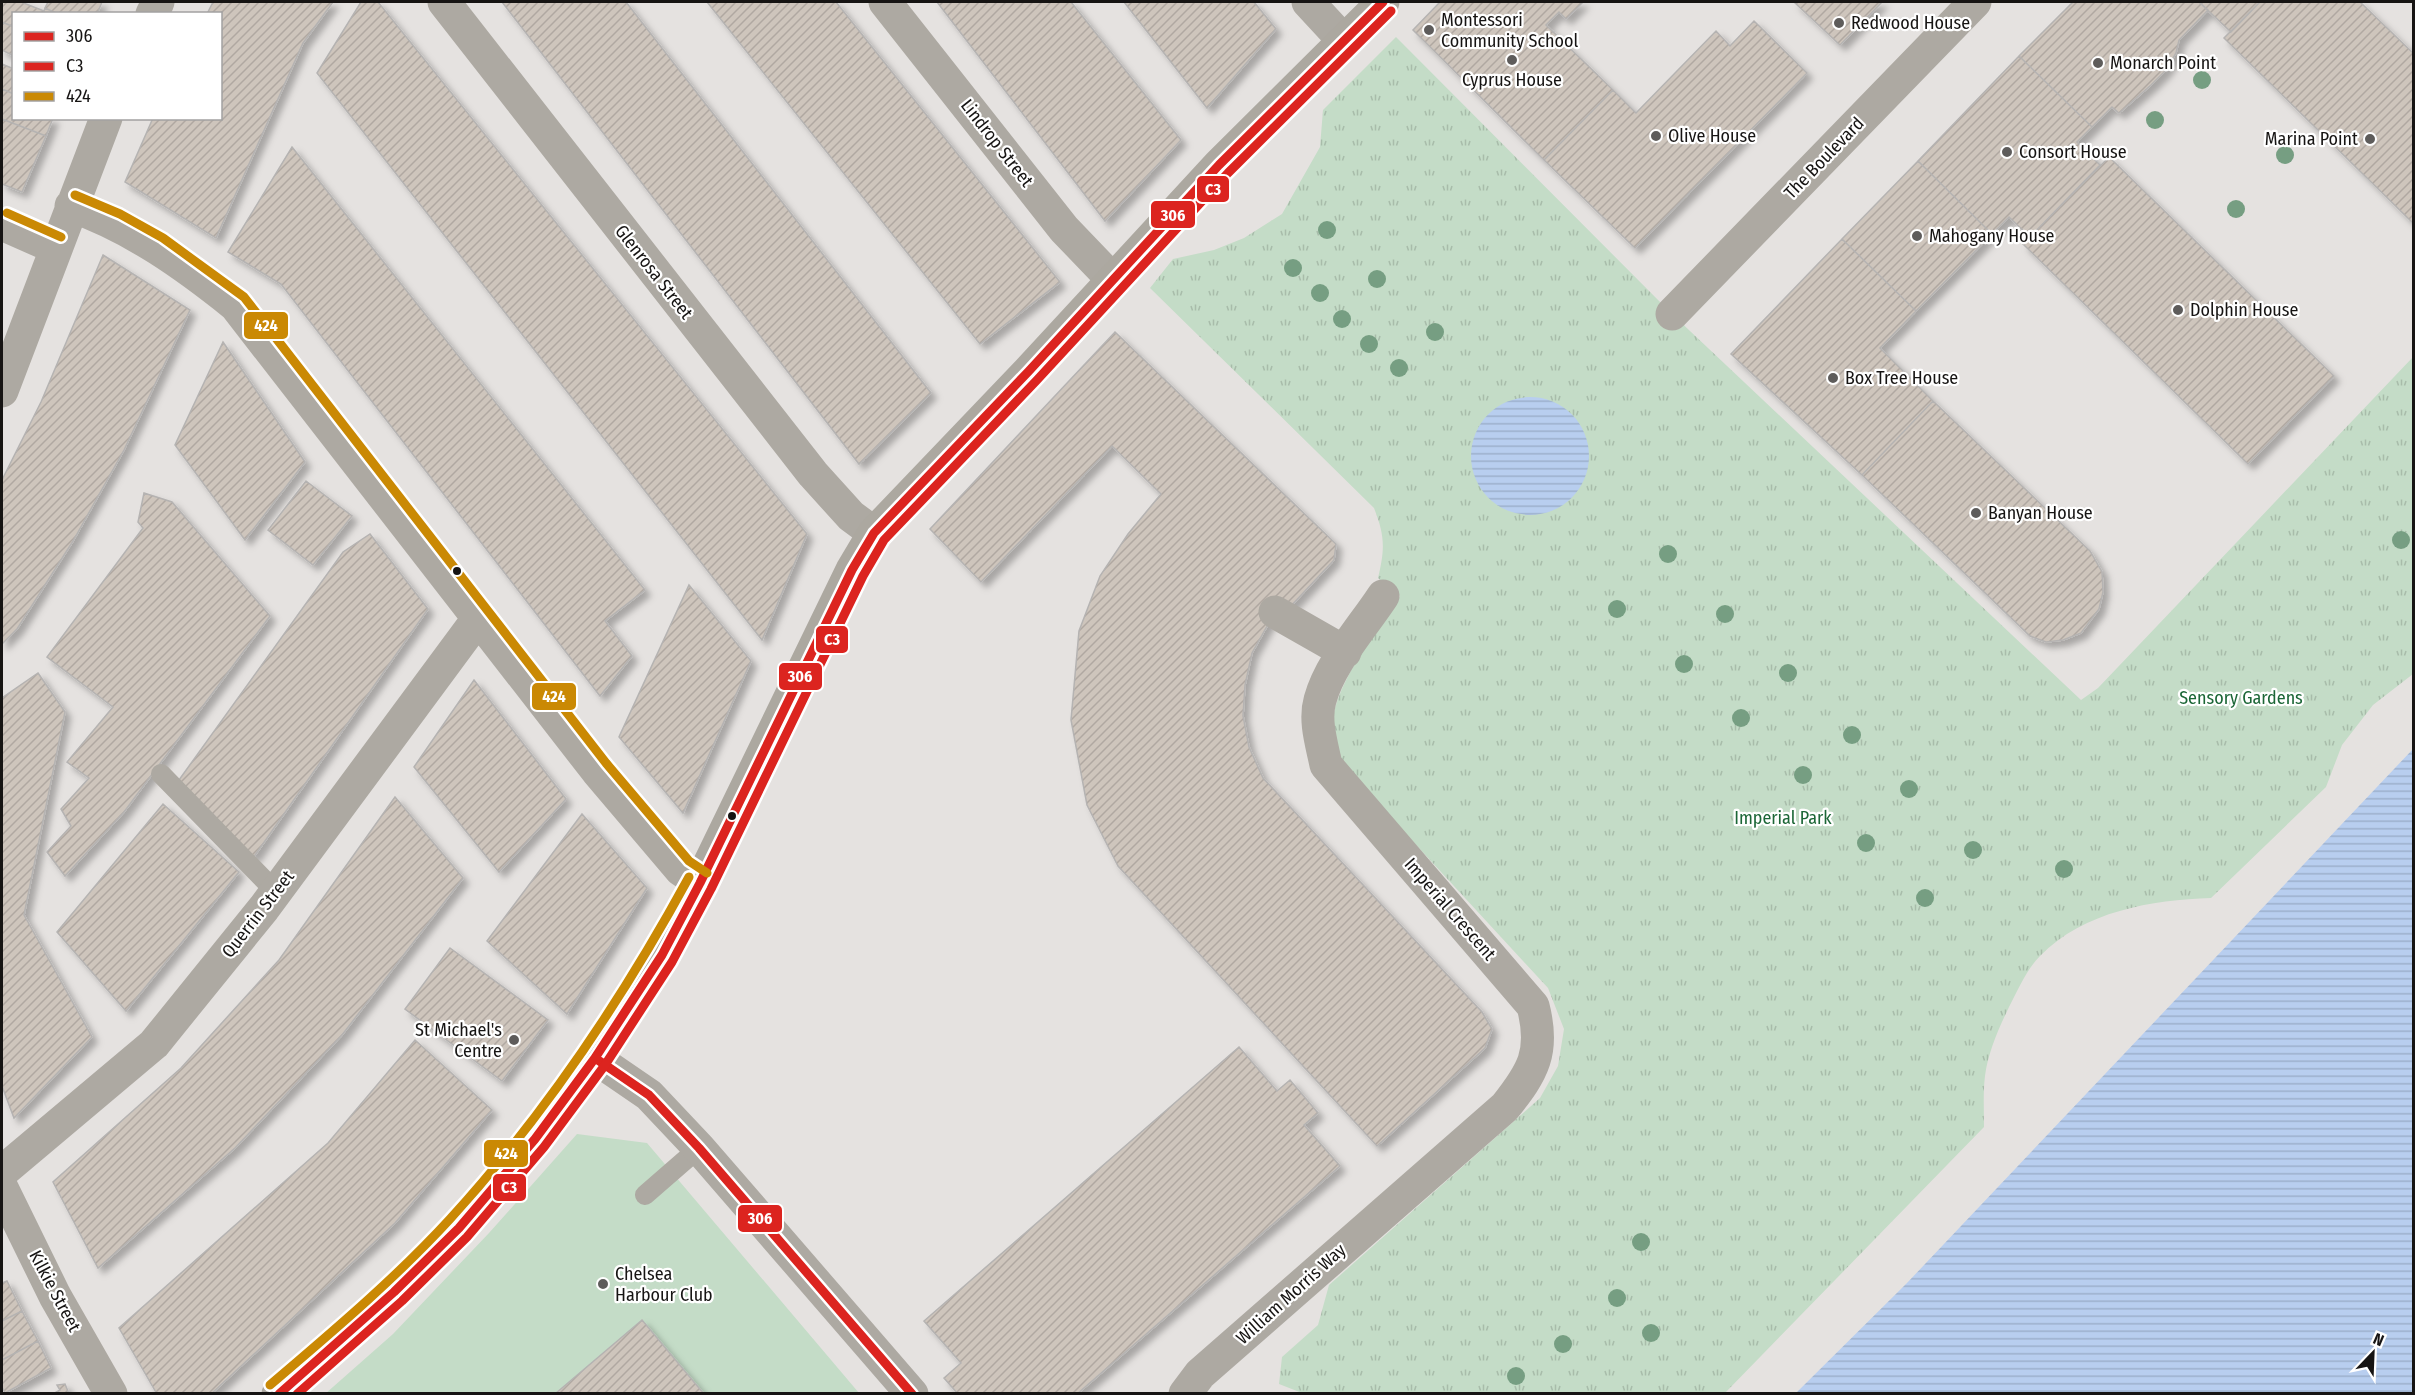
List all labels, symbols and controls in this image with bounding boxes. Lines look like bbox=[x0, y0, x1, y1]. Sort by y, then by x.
place label: Montessori Community School bbox=[1441, 9, 1579, 52]
legend bbox=[12, 12, 222, 120]
place label: Redwood House bbox=[1851, 12, 1970, 34]
marker: Redwood House bbox=[1832, 16, 1846, 30]
marker: Montessori Community School bbox=[1422, 23, 1436, 37]
text: 306 bbox=[66, 25, 92, 47]
place label: Monarch Point bbox=[2110, 52, 2216, 74]
marker: Cyprus House bbox=[1505, 53, 1519, 67]
text: C3 bbox=[66, 55, 83, 77]
marker: Monarch Point bbox=[2091, 56, 2105, 70]
place label: Cyprus House bbox=[1462, 69, 1562, 91]
text: 424 bbox=[66, 85, 91, 107]
street label: Lindrop Street bbox=[956, 95, 1038, 191]
street label: The Boulevard bbox=[1780, 113, 1868, 203]
place label: Olive House bbox=[1668, 125, 1756, 147]
place label: Marina Point bbox=[2265, 128, 2358, 150]
marker: Olive House bbox=[1649, 129, 1663, 143]
marker: Marina Point bbox=[2363, 132, 2377, 146]
place label: Consort House bbox=[2019, 141, 2127, 163]
marker: Consort House bbox=[2000, 145, 2014, 159]
line badge: C3 bbox=[1196, 175, 1230, 203]
text: C3 bbox=[1205, 180, 1221, 199]
line badge: 306 bbox=[1150, 200, 1196, 229]
text: 306 bbox=[1160, 206, 1185, 225]
street label: Glenrosa Street bbox=[610, 221, 698, 324]
place label: Mahogany House bbox=[1929, 225, 2055, 247]
marker: Mahogany House bbox=[1910, 229, 1924, 243]
place label: Dolphin House bbox=[2190, 299, 2298, 321]
marker: Dolphin House bbox=[2171, 303, 2185, 317]
line badge: 424 bbox=[243, 311, 289, 340]
text: 424 bbox=[254, 316, 278, 335]
place label: Box Tree House bbox=[1845, 367, 1958, 389]
marker: Box Tree House bbox=[1826, 371, 1840, 385]
place label: Banyan House bbox=[1988, 502, 2093, 524]
marker: Banyan House bbox=[1969, 506, 1983, 520]
unlabelled marker bbox=[451, 565, 463, 577]
line badge: C3 bbox=[815, 625, 849, 654]
text: C3 bbox=[824, 630, 840, 649]
line badge: 306 bbox=[778, 662, 823, 691]
text: 306 bbox=[787, 667, 812, 686]
line badge: 424 bbox=[531, 682, 577, 711]
text: 424 bbox=[542, 687, 566, 706]
park label: Sensory Gardens bbox=[2179, 687, 2303, 709]
park label: Imperial Park bbox=[1734, 807, 1832, 829]
unlabelled marker bbox=[726, 810, 738, 822]
street label: Imperial Crescent bbox=[1400, 853, 1500, 965]
street label: Querrin Street bbox=[217, 866, 299, 962]
place label: St Michael's Centre bbox=[415, 1019, 502, 1062]
marker: St Michael's Centre bbox=[507, 1033, 521, 1047]
line badge: 424 bbox=[483, 1139, 529, 1168]
text: 424 bbox=[494, 1144, 518, 1163]
line badge: C3 bbox=[492, 1173, 527, 1202]
text: C3 bbox=[501, 1178, 517, 1197]
line badge: 306 bbox=[737, 1204, 783, 1233]
text: 306 bbox=[747, 1209, 772, 1228]
street label: William Morris Way bbox=[1232, 1239, 1350, 1349]
street label: Kilkie Street bbox=[24, 1246, 86, 1336]
place label: Chelsea Harbour Club bbox=[615, 1263, 713, 1306]
marker: Chelsea Harbour Club bbox=[596, 1277, 610, 1291]
north arrow bbox=[2343, 1323, 2403, 1383]
text: N bbox=[2371, 1329, 2387, 1350]

